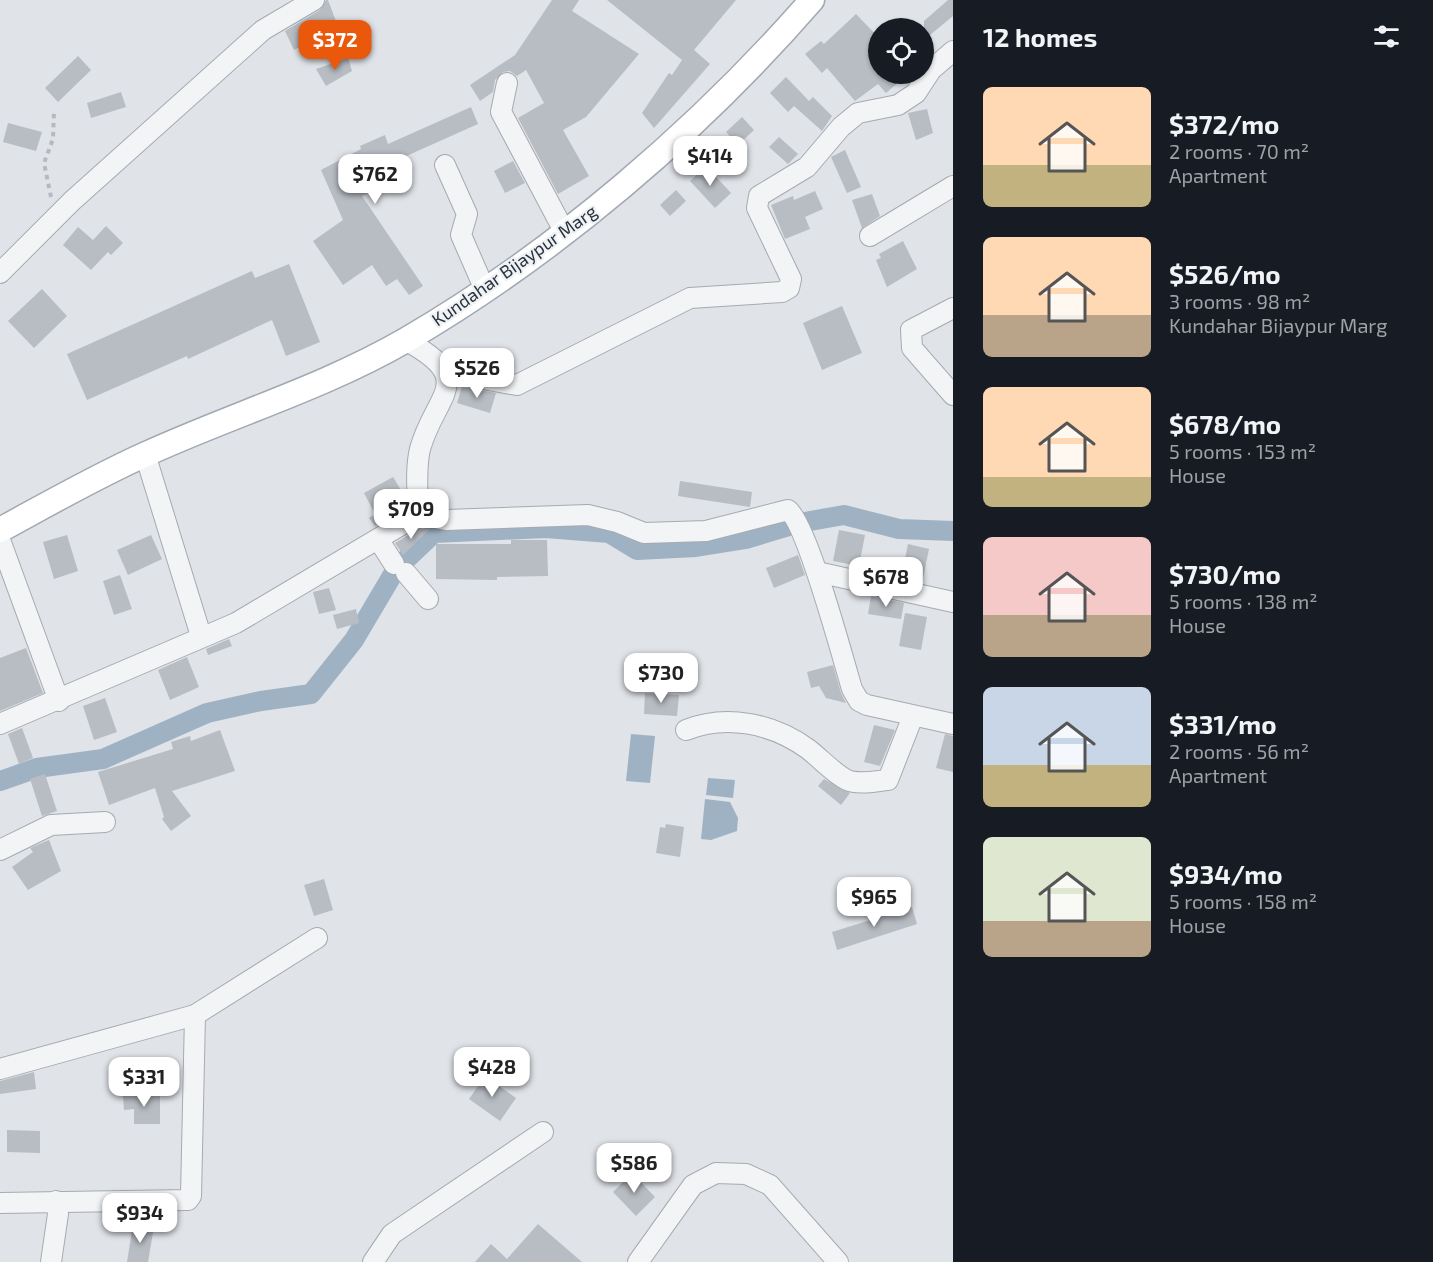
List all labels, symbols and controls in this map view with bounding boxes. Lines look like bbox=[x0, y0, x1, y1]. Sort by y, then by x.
map controls bbox=[868, 18, 934, 84]
button: locate bbox=[868, 18, 934, 84]
pin: $372 bbox=[299, 20, 371, 71]
icon: filters bbox=[1370, 20, 1403, 53]
text: 12 homes bbox=[983, 21, 1097, 52]
text: $372 bbox=[312, 27, 358, 51]
text: $372/mo bbox=[1169, 108, 1279, 139]
icon: home bbox=[1031, 111, 1103, 183]
pin: $414 bbox=[674, 136, 746, 187]
text: 2 rooms · 70 m² bbox=[1169, 139, 1309, 163]
text: $414 bbox=[687, 143, 733, 167]
pin: $762 bbox=[339, 154, 411, 205]
text: $762 bbox=[352, 161, 398, 185]
text: Apartment bbox=[1169, 163, 1267, 187]
street label: Kundahar Bijaypur Marg bbox=[427, 200, 601, 330]
text: $526/mo bbox=[1169, 258, 1281, 289]
icon: home bbox=[1031, 261, 1103, 333]
text: 3 rooms · 98 m² bbox=[1169, 289, 1310, 313]
text: Kundahar Bijaypur Marg bbox=[1169, 313, 1387, 337]
pin: $526 bbox=[441, 348, 513, 399]
text: $526 bbox=[454, 355, 500, 379]
text: $678/mo bbox=[1169, 408, 1281, 439]
icon: home bbox=[1031, 411, 1103, 483]
text: 5 rooms · 153 m² bbox=[1169, 439, 1316, 463]
text: House bbox=[1169, 463, 1226, 487]
pin: $709 bbox=[375, 489, 447, 540]
text: $709 bbox=[388, 496, 434, 520]
pin: $678 bbox=[850, 557, 922, 608]
text: $730/mo bbox=[1169, 558, 1281, 589]
icon: home bbox=[1031, 561, 1103, 633]
text: $678 bbox=[863, 564, 909, 588]
text: 5 rooms · 138 m² bbox=[1169, 589, 1317, 613]
text: House bbox=[1169, 613, 1226, 637]
pin: $730 bbox=[625, 653, 697, 704]
text: $730 bbox=[638, 660, 684, 684]
text: $331/mo bbox=[1169, 708, 1277, 739]
icon: home bbox=[1031, 711, 1103, 783]
text: 2 rooms · 56 m² bbox=[1169, 739, 1309, 763]
text: Apartment bbox=[1169, 763, 1267, 787]
text: $934/mo bbox=[1169, 858, 1283, 889]
icon: home bbox=[1031, 861, 1103, 933]
pin: $965 bbox=[838, 877, 910, 928]
text: $965 bbox=[851, 884, 897, 908]
text: 5 rooms · 158 m² bbox=[1169, 889, 1317, 913]
text: House bbox=[1169, 913, 1226, 937]
pin: $428 bbox=[456, 1047, 528, 1098]
text: $428 bbox=[468, 1054, 516, 1078]
pin: $331 bbox=[108, 1057, 180, 1108]
text: $331 bbox=[123, 1064, 165, 1088]
pin: $586 bbox=[598, 1143, 670, 1194]
text: $586 bbox=[611, 1150, 657, 1174]
pin: $934 bbox=[104, 1193, 176, 1244]
text: $934 bbox=[116, 1200, 164, 1224]

